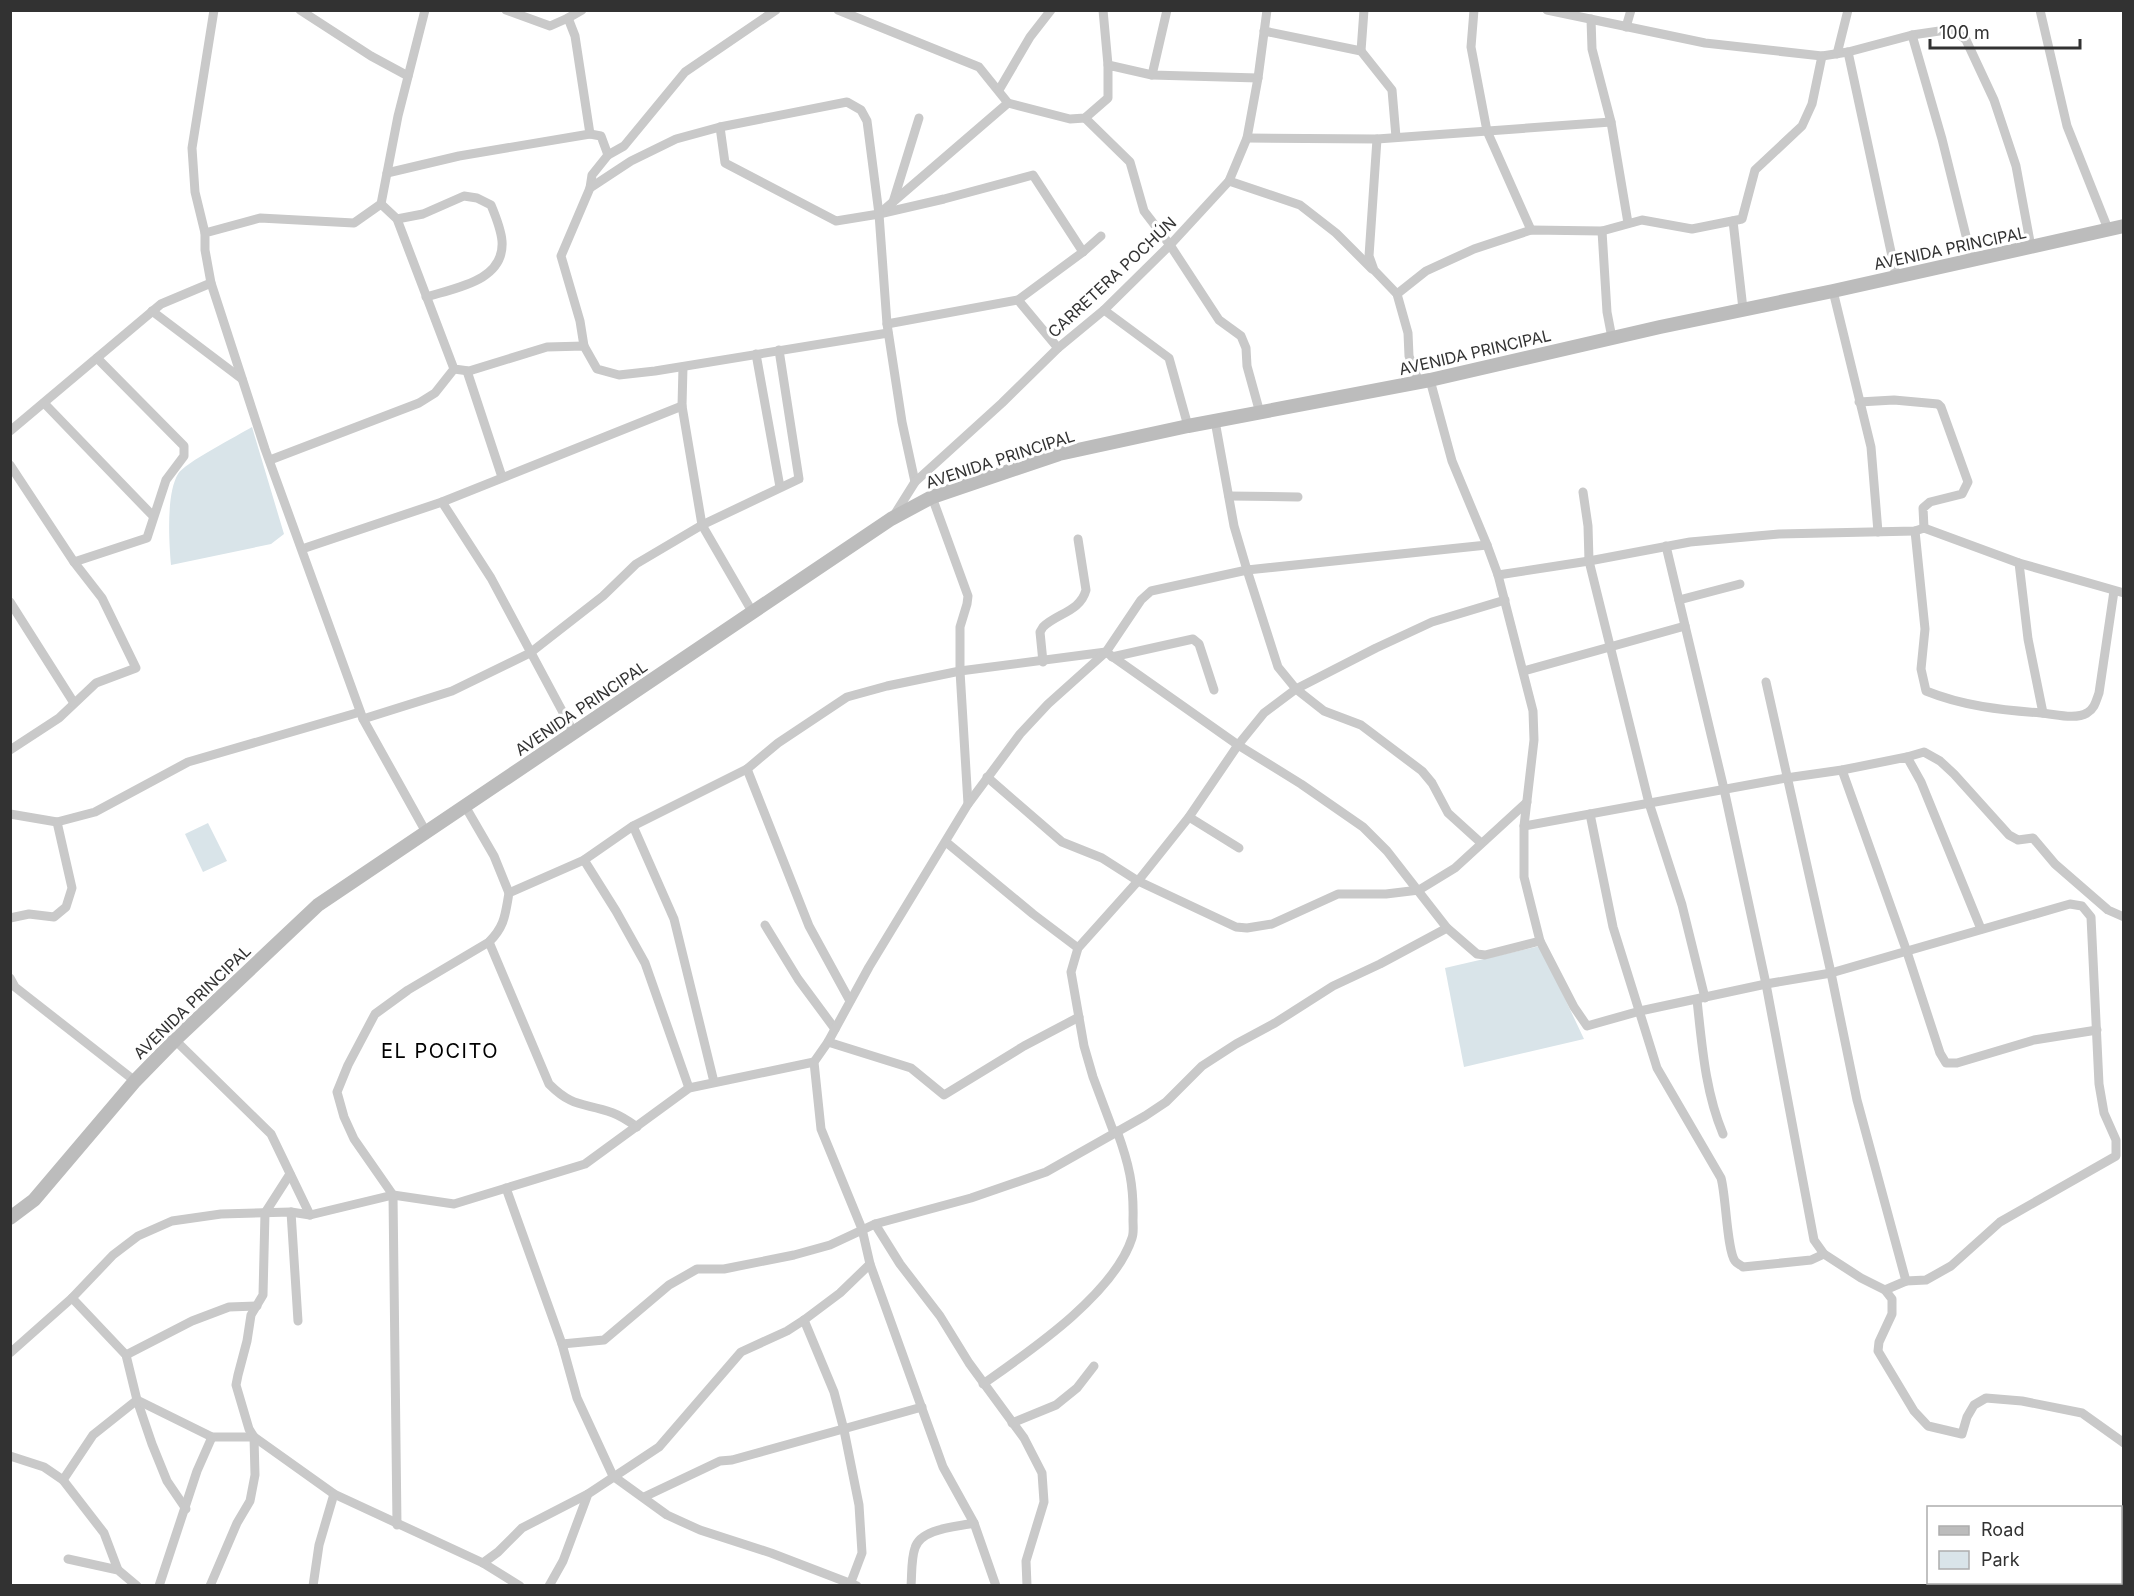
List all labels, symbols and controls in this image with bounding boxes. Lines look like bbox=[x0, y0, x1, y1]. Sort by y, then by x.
scale bar bbox=[1930, 12, 2080, 50]
text: 100 m bbox=[1939, 22, 1990, 43]
street label: CARRETERA POCHÚN bbox=[1044, 212, 1180, 342]
street label: AVENIDA PRINCIPAL bbox=[1872, 222, 2028, 274]
street label: AVENIDA PRINCIPAL bbox=[1397, 325, 1553, 379]
street label: AVENIDA PRINCIPAL bbox=[923, 425, 1077, 493]
street label: AVENIDA PRINCIPAL bbox=[511, 656, 651, 760]
street label: AVENIDA PRINCIPAL bbox=[129, 941, 255, 1063]
district label: EL POCITO bbox=[381, 1039, 499, 1063]
legend bbox=[1927, 1506, 2122, 1584]
text: Road bbox=[1981, 1519, 2024, 1540]
text: Park bbox=[1981, 1549, 2020, 1570]

